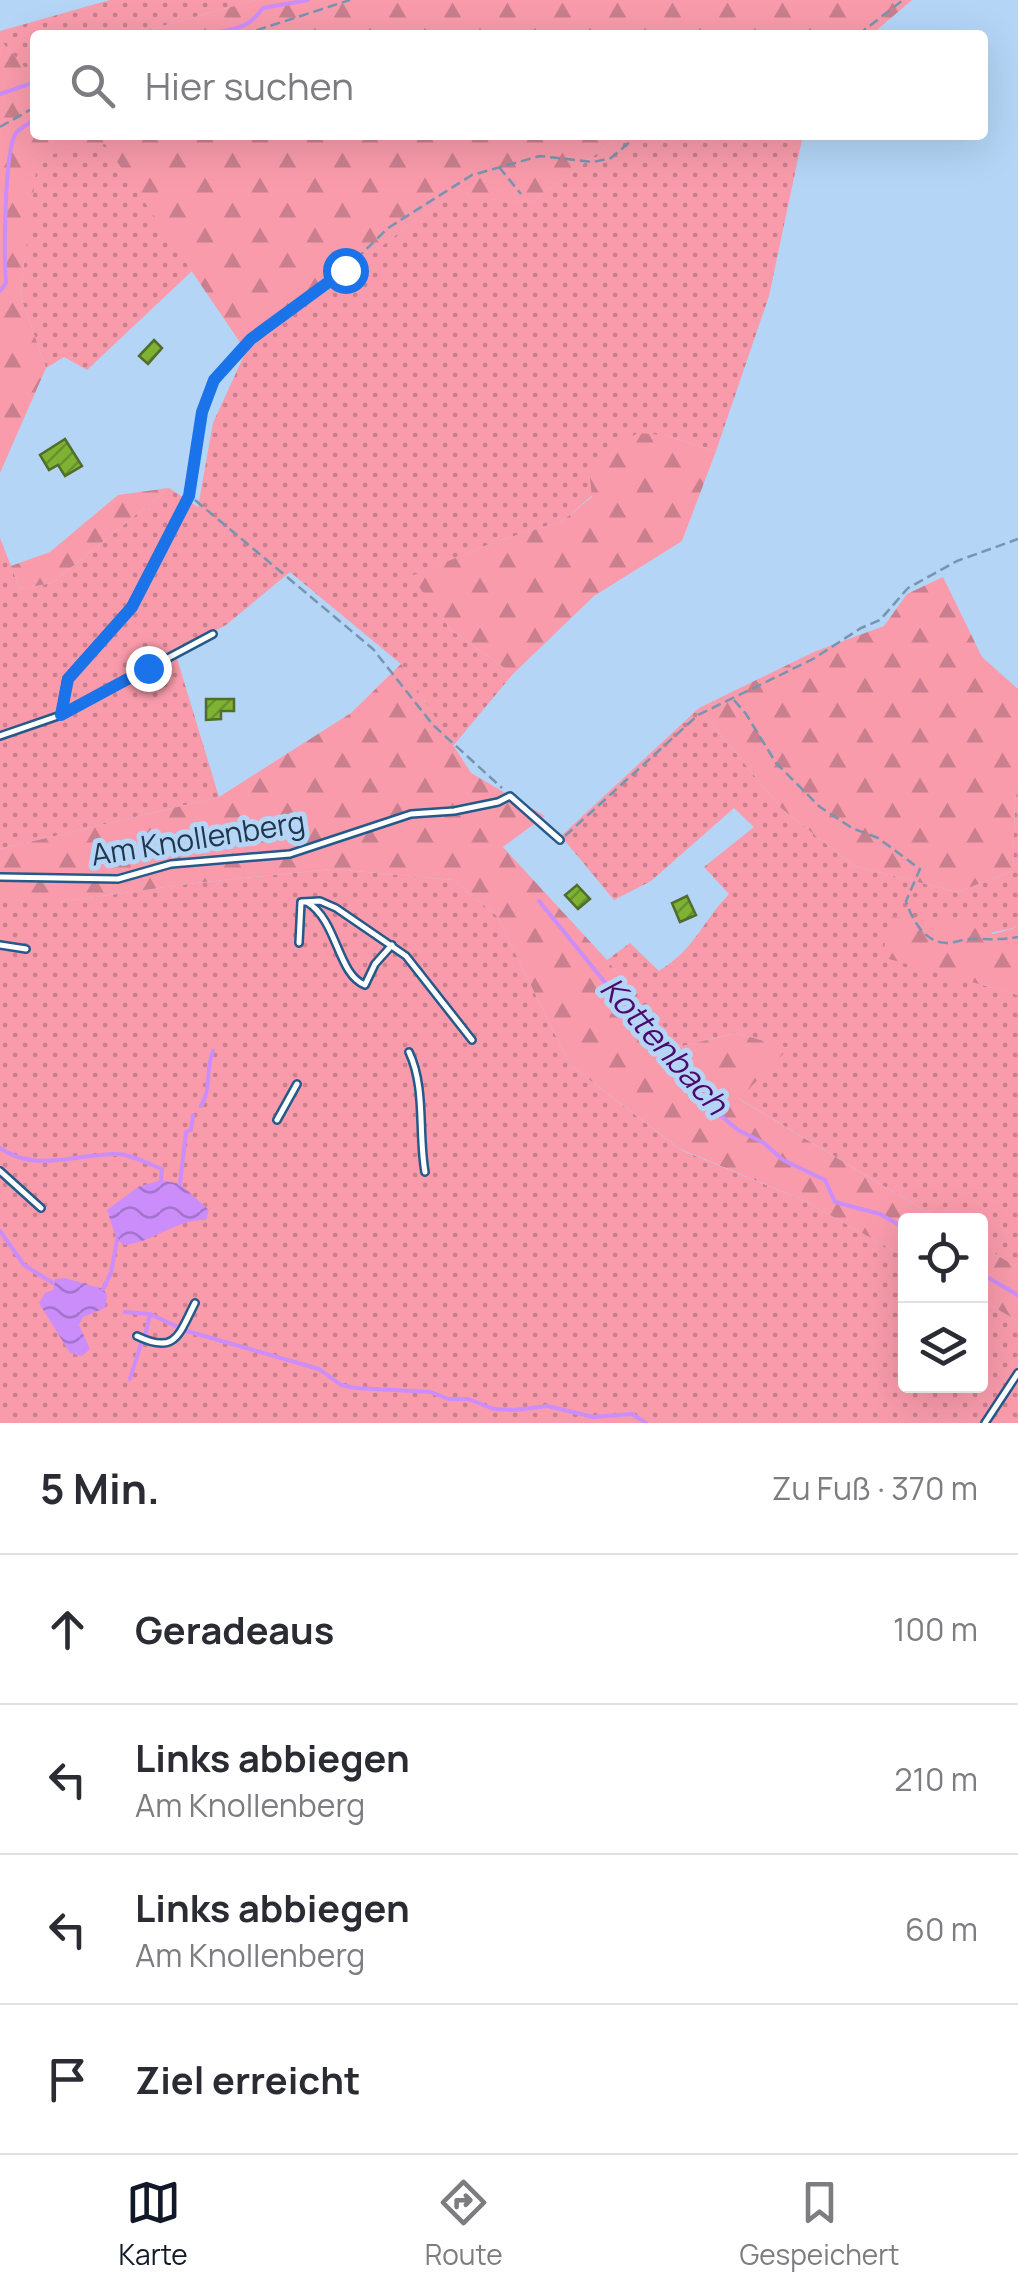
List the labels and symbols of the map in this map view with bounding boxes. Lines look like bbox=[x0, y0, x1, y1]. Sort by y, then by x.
route start bbox=[323, 248, 369, 294]
route end bbox=[126, 646, 172, 692]
street label: Am Knollenberg bbox=[88, 800, 308, 875]
water label: Kottenbach bbox=[591, 967, 739, 1124]

